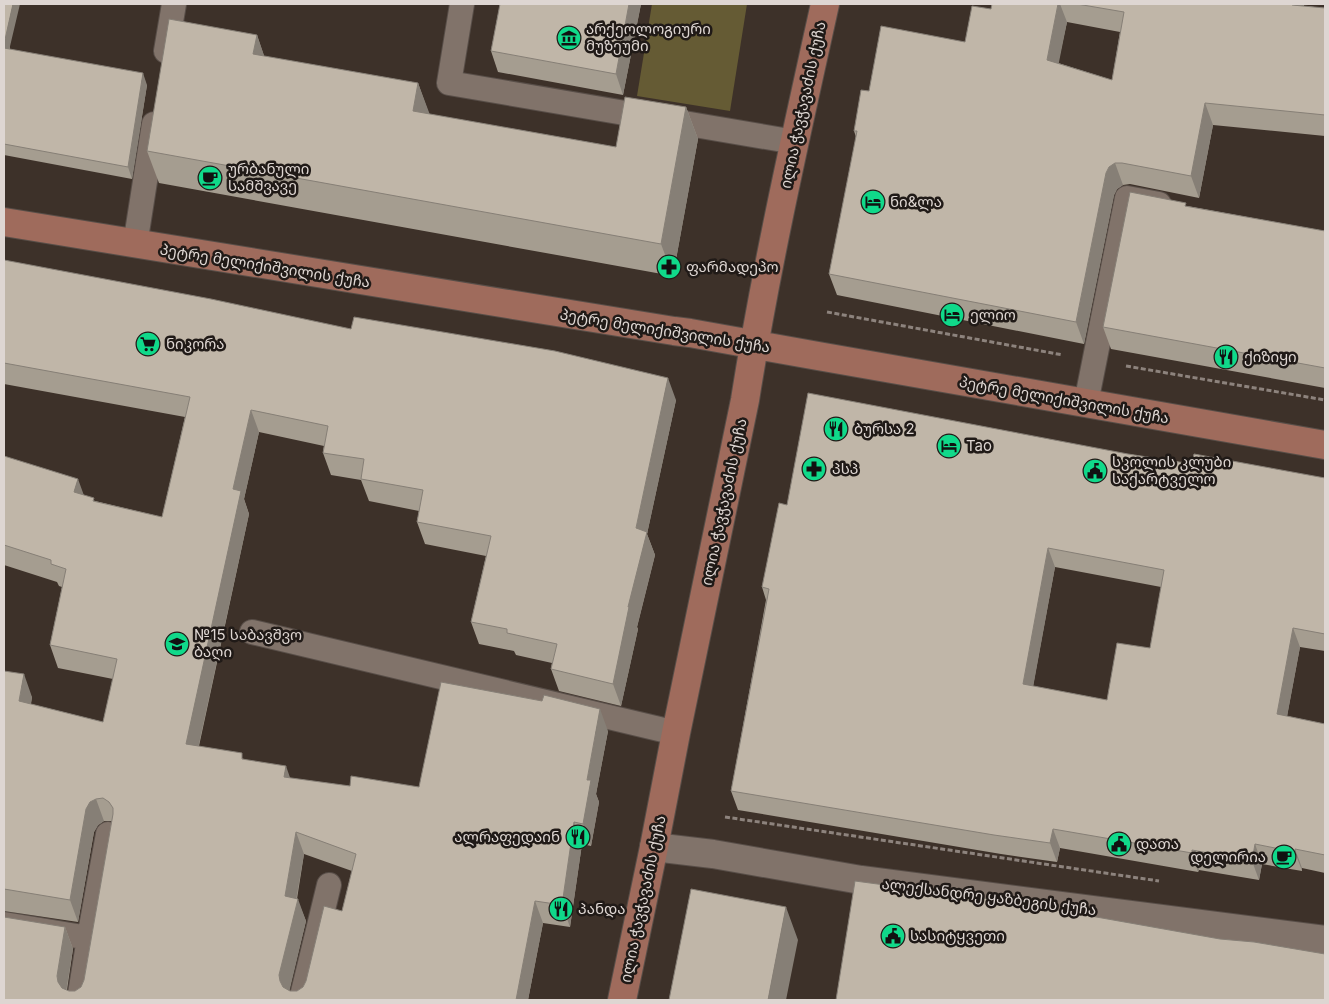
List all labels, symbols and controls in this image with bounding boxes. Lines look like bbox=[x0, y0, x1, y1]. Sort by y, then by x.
place label: არქეოლოგიური მუზეუმი bbox=[586, 19, 711, 55]
street label: ილია ჭავჭავაძის ქუჩა bbox=[776, 20, 830, 190]
museum icon: არქეოლოგიური მუზეუმი bbox=[556, 25, 582, 51]
place label: ურბანული სამშვავე bbox=[228, 159, 309, 195]
cafe icon: ურბანული სამშვავე bbox=[197, 165, 223, 191]
hotel icon: ნი&ლა bbox=[860, 189, 886, 215]
place label: ნი&ლა bbox=[890, 192, 942, 211]
street label: პეტრე მელიქიშვილის ქუჩა bbox=[159, 239, 372, 292]
pharmacy icon: ფარმადეპო bbox=[656, 254, 682, 280]
place label: ფარმადეპო bbox=[686, 257, 779, 276]
hotel icon: ელიო bbox=[939, 302, 965, 328]
street label: პეტრე მელიქიშვილის ქუჩა bbox=[559, 304, 772, 357]
place label: ელიო bbox=[970, 305, 1016, 324]
supermarket icon: ნიკორა bbox=[135, 331, 161, 357]
place label: ნიკორა bbox=[166, 334, 225, 353]
restaurant icon: ქიზიყი bbox=[1213, 344, 1239, 370]
place label: ქიზიყი bbox=[1244, 347, 1297, 366]
street label: პეტრე მელიქიშვილის ქუჩა bbox=[958, 372, 1170, 427]
restaurant icon: ბურსა 2 bbox=[823, 416, 849, 442]
street label: ილია ჭავჭავაძის ქუჩა bbox=[697, 417, 751, 587]
place label: ბურსა 2 bbox=[854, 419, 915, 438]
hotel icon: Tao bbox=[936, 433, 962, 459]
place label: Tao bbox=[966, 436, 992, 455]
place label: სკოლის კლუბი საქარტველო bbox=[1112, 452, 1231, 488]
pharmacy icon: პსპ bbox=[801, 456, 827, 482]
public building icon: სკოლის კლუბი საქარტველო bbox=[1082, 458, 1108, 484]
place label: პსპ bbox=[832, 459, 858, 478]
place label: №15 საბავშვო ბაღი bbox=[194, 625, 302, 661]
school or university icon: №15 საბავშვო ბაღი bbox=[164, 631, 190, 657]
street label: ილია ჭავჭავაძის ქუჩა bbox=[616, 814, 670, 984]
restaurant icon: ალრაფედაინ bbox=[565, 824, 591, 850]
place label: ალრაფედაინ bbox=[454, 827, 560, 846]
public building icon: დათა bbox=[1106, 831, 1132, 857]
place label: დათა bbox=[1136, 834, 1179, 853]
cafe icon: დელირია bbox=[1271, 844, 1297, 870]
place label: დელირია bbox=[1190, 847, 1266, 866]
street label: ალექსანდრე ყაზბეგის ქუჩა bbox=[881, 874, 1097, 919]
restaurant icon: პანდა bbox=[548, 896, 574, 922]
place label: პანდა bbox=[578, 899, 625, 918]
public building icon: სასიტყვეთი bbox=[880, 923, 906, 949]
place label: სასიტყვეთი bbox=[910, 926, 1005, 945]

